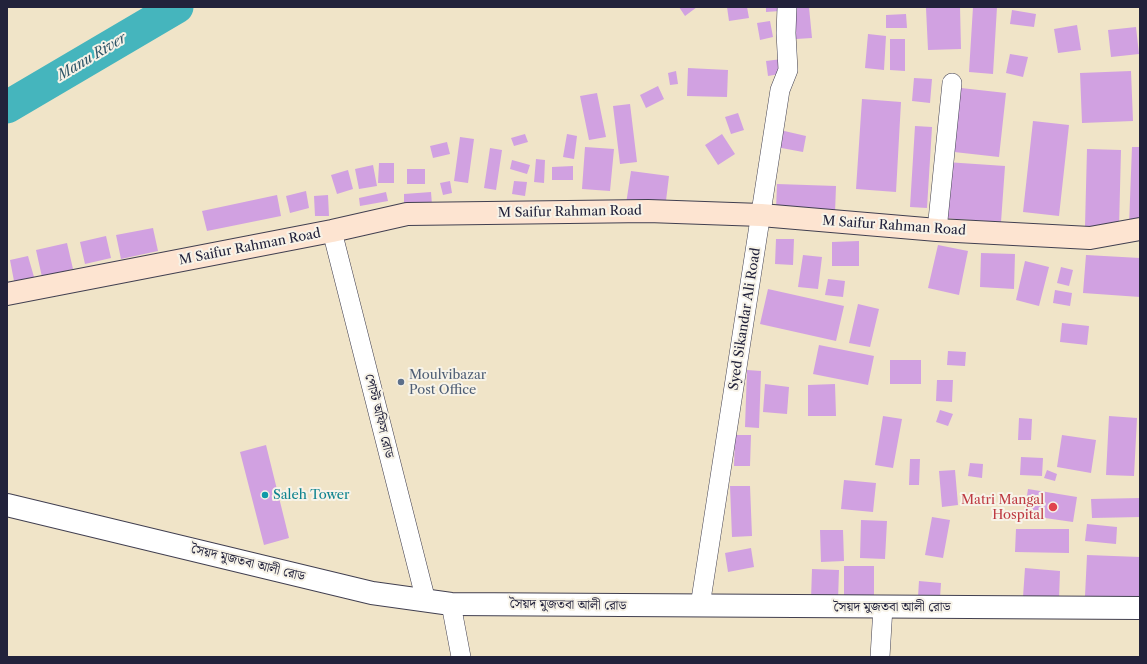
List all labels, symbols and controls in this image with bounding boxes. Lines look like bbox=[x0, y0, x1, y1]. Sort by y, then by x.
water label: Manu River bbox=[54, 30, 130, 84]
street label: M Saifur Rahman Road bbox=[498, 203, 642, 221]
street label: M Saifur Rahman Road bbox=[822, 213, 966, 239]
street label: M Saifur Rahman Road bbox=[178, 226, 322, 268]
street label: Syed Sikandar Ali Road bbox=[726, 247, 764, 391]
place label: Moulvibazar Post Office bbox=[409, 367, 486, 398]
street label: পোস্ট অফিস রোড bbox=[361, 372, 397, 460]
marker: Moulvibazar Post Office bbox=[396, 377, 406, 387]
place label: Saleh Tower bbox=[273, 487, 350, 503]
marker: Saleh Tower bbox=[260, 490, 270, 500]
place label: Matri Mangal Hospital bbox=[961, 492, 1044, 523]
marker: Matri Mangal Hospital bbox=[1047, 501, 1059, 513]
street label: সৈয়দ মুজতবা আলী রোড bbox=[189, 541, 307, 585]
street label: সৈয়দ মুজতবা আলী রোড bbox=[509, 596, 627, 614]
street label: সৈয়দ মুজতবা আলী রোড bbox=[834, 599, 950, 615]

